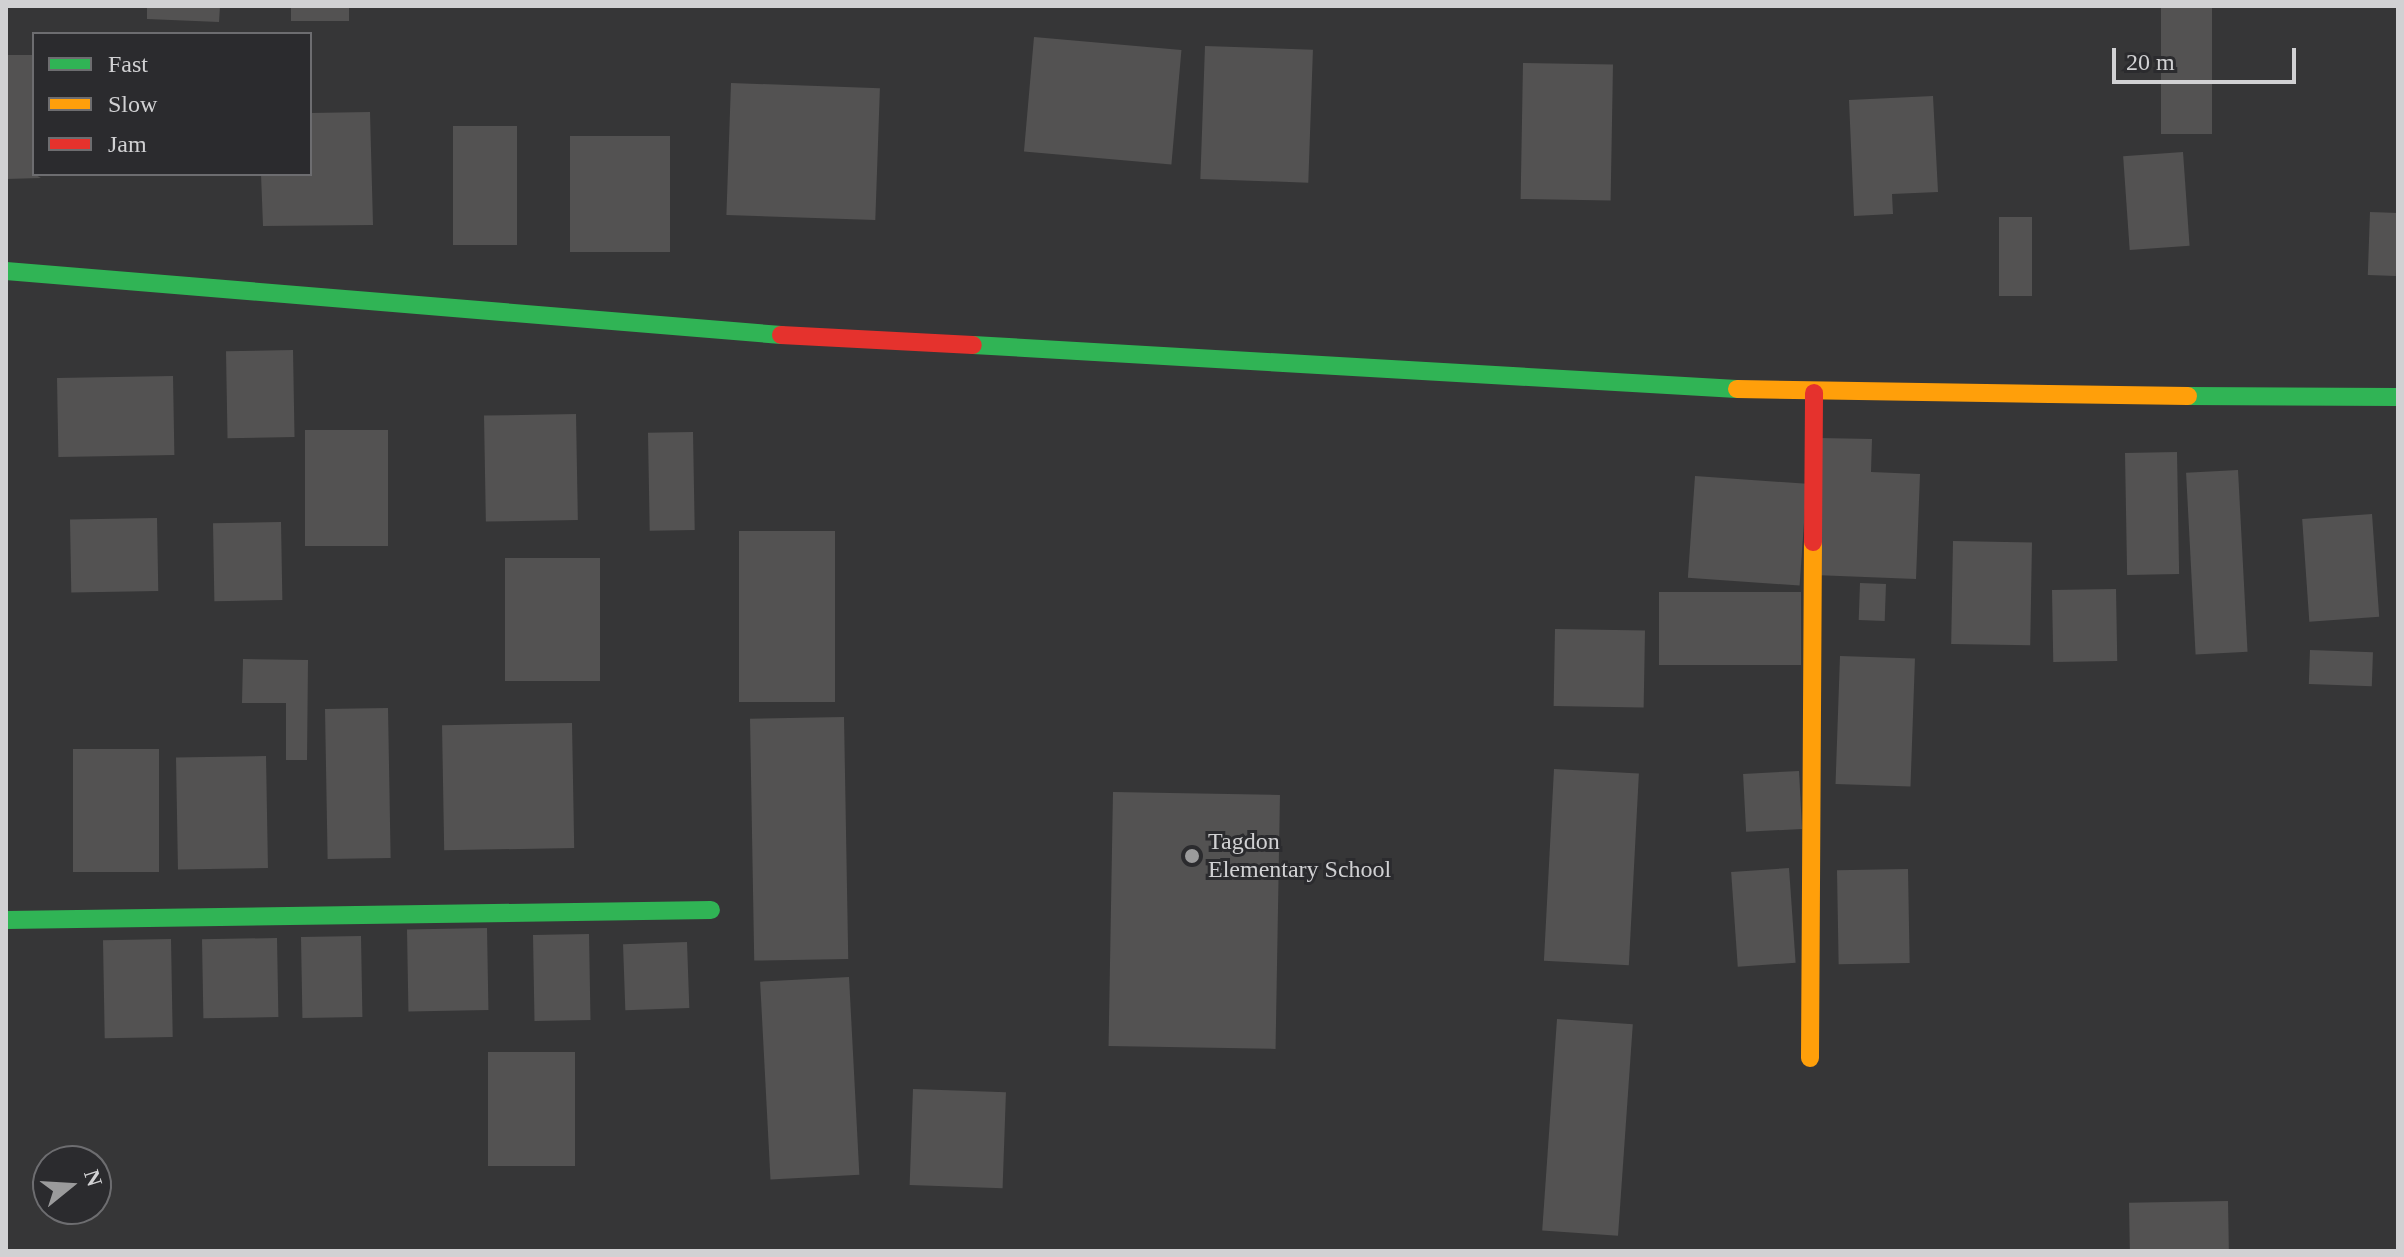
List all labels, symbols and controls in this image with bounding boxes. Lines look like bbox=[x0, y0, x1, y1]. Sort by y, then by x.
legend bbox=[32, 32, 312, 176]
scale bar bbox=[2116, 32, 2300, 82]
text: 20 m bbox=[2126, 49, 2175, 75]
text: Fast bbox=[108, 51, 148, 77]
text: Slow bbox=[108, 91, 157, 117]
text: Jam bbox=[108, 131, 147, 157]
place label: Tagdon Elementary School bbox=[1208, 828, 1391, 884]
marker: Tagdon Elementary School bbox=[1183, 847, 1201, 865]
north arrow bbox=[32, 1145, 112, 1225]
text: N bbox=[79, 1167, 108, 1189]

